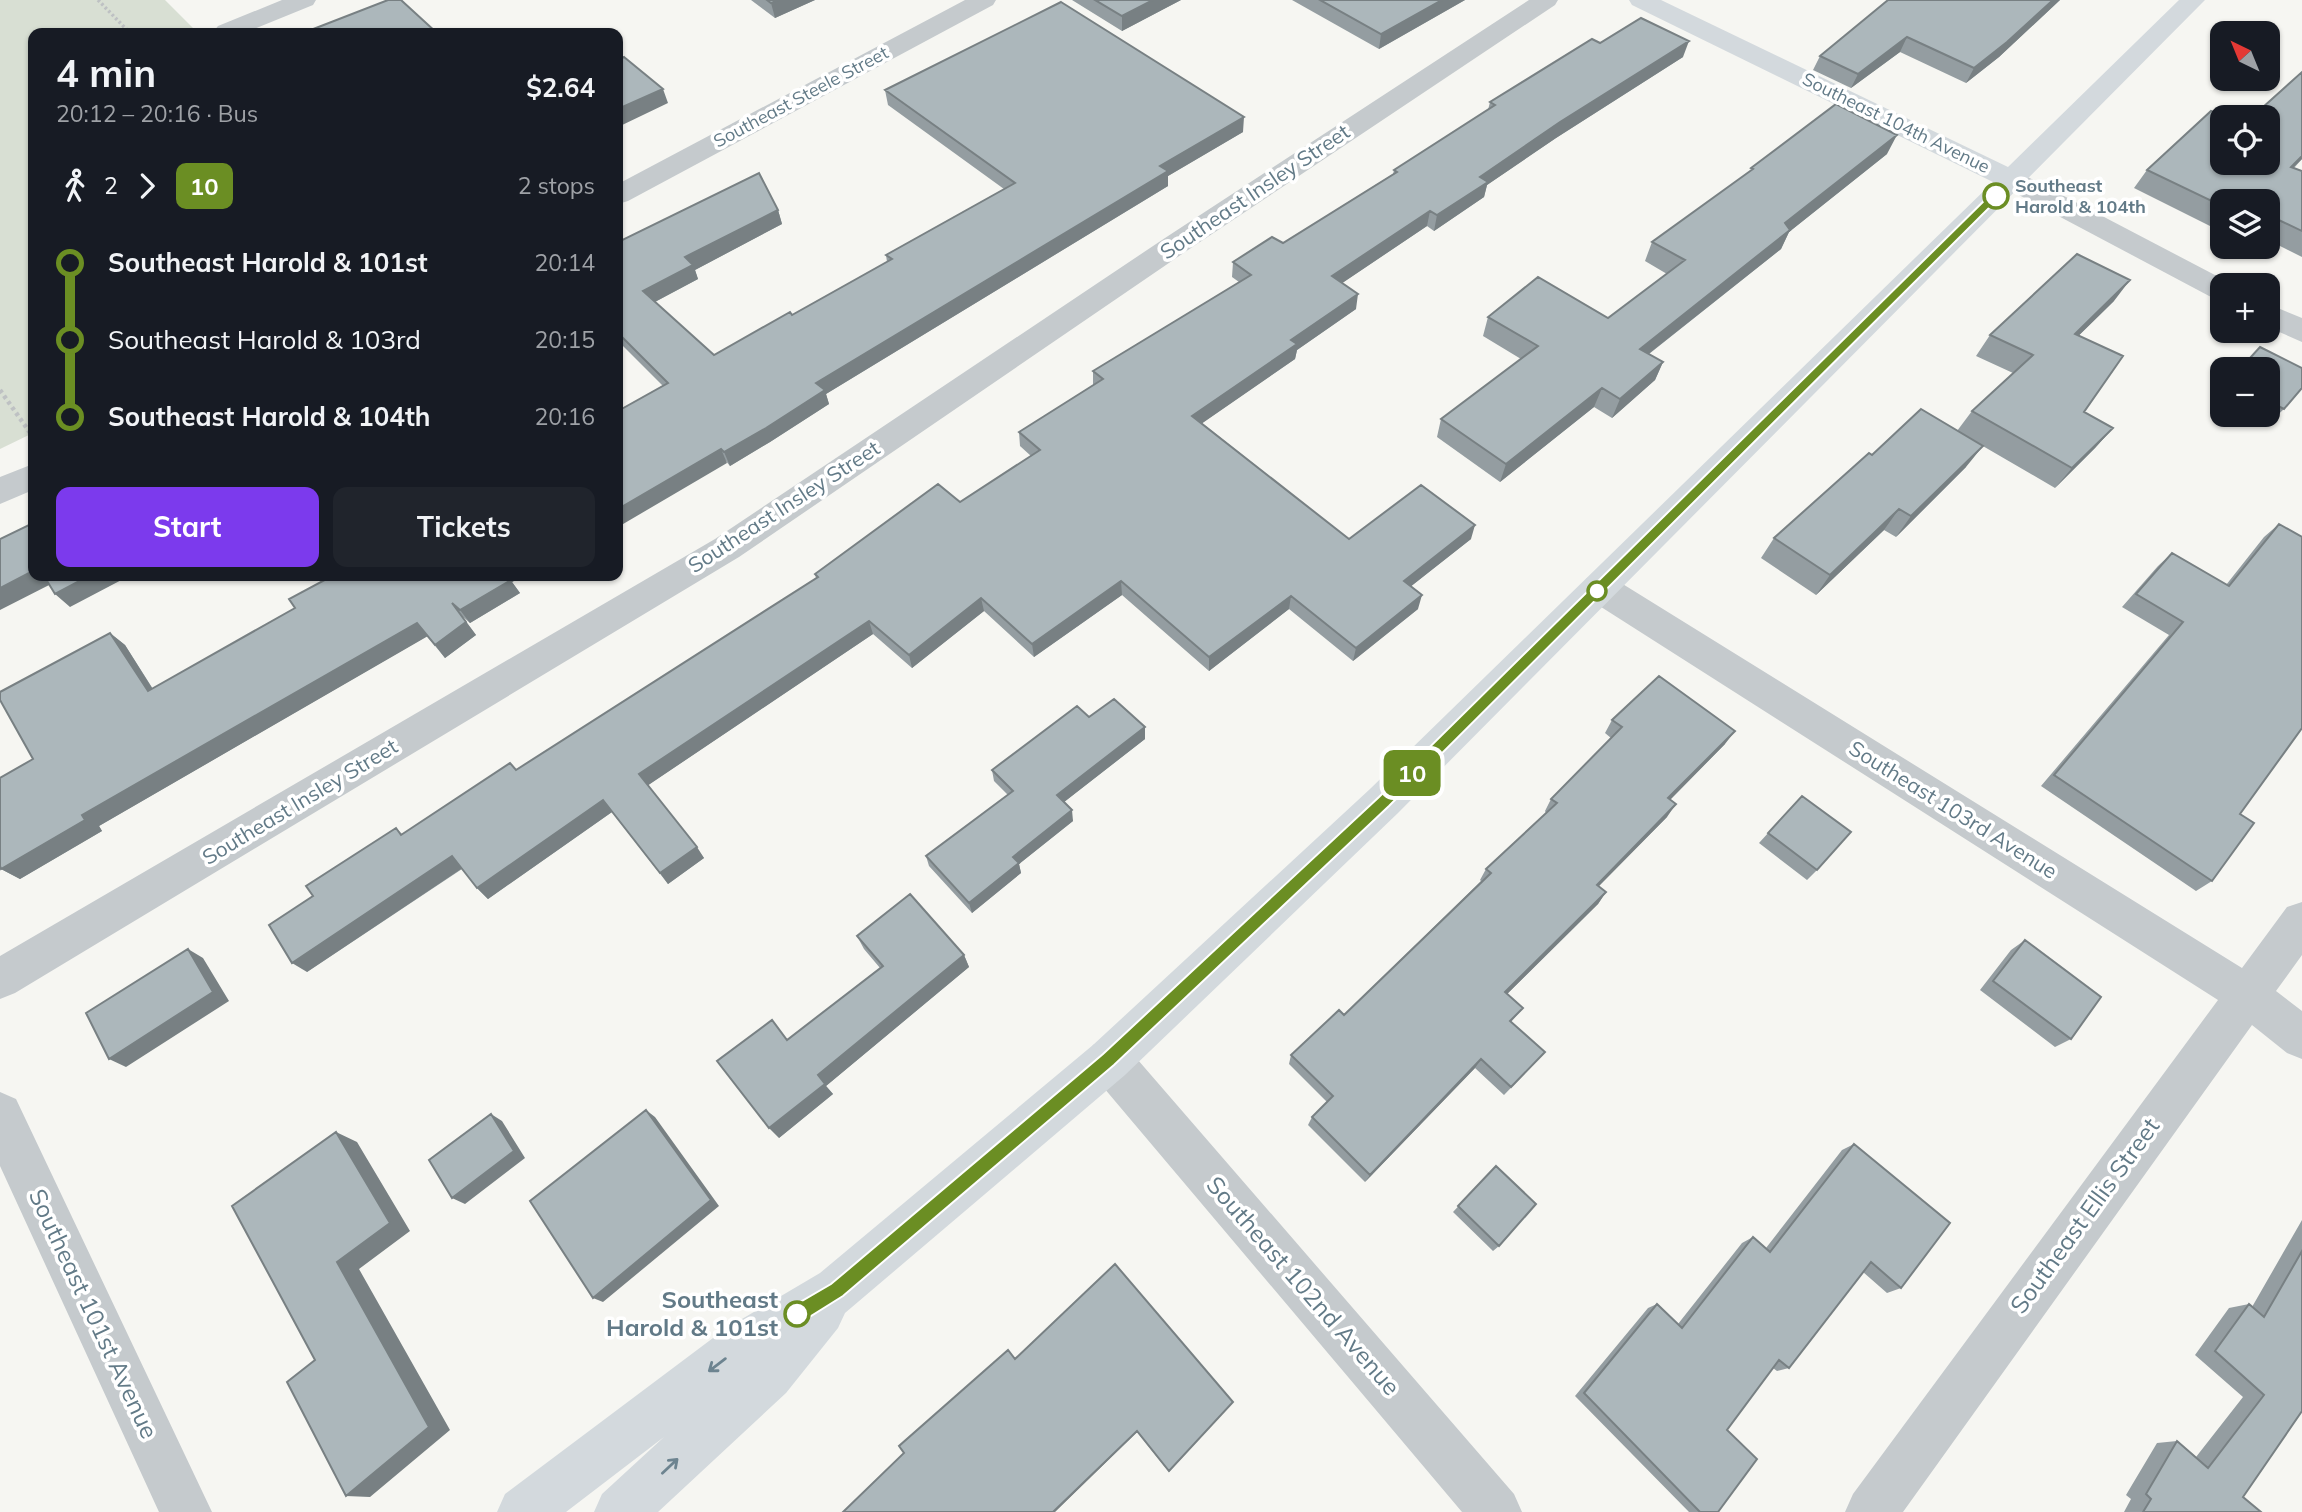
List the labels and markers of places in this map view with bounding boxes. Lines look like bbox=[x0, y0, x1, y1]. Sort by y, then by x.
place label: Southeast Harold & 104th bbox=[2015, 174, 2146, 218]
marker: Southeast Harold & 104th bbox=[1983, 183, 2009, 209]
unlabelled marker bbox=[1587, 581, 1607, 601]
place label: Southeast Harold & 101st bbox=[606, 1284, 778, 1342]
marker: Southeast Harold & 101st bbox=[784, 1301, 810, 1327]

